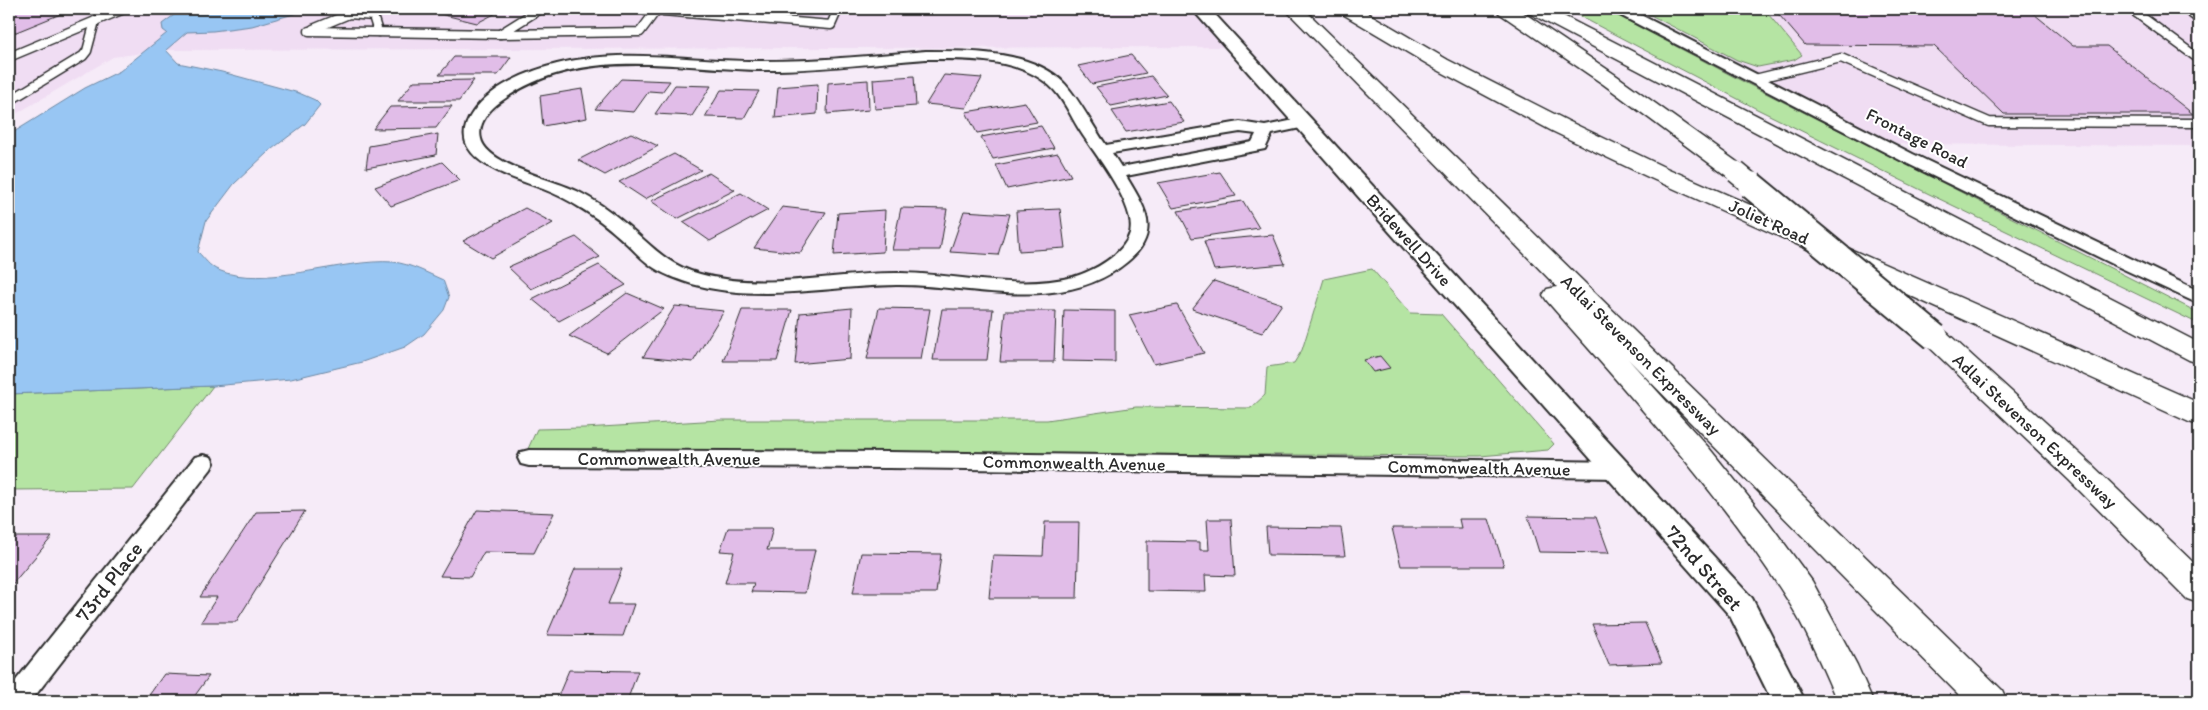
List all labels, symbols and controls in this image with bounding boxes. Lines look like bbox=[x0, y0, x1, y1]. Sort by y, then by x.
street label: Frontage Road bbox=[1863, 103, 1972, 173]
street label: Bridewell Drive bbox=[1362, 189, 1456, 291]
street label: Joliet Road bbox=[1725, 195, 1813, 250]
street label: Adlai Stevenson Expressway bbox=[1556, 270, 1726, 440]
street label: Adlai Stevenson Expressway bbox=[1948, 349, 2122, 514]
street label: Commonwealth Avenue bbox=[578, 448, 760, 470]
street label: Commonwealth Avenue bbox=[982, 450, 1166, 476]
street label: Commonwealth Avenue bbox=[1387, 455, 1571, 481]
street label: 72nd Street bbox=[1660, 520, 1748, 616]
street label: 73rd Place bbox=[70, 537, 148, 627]

